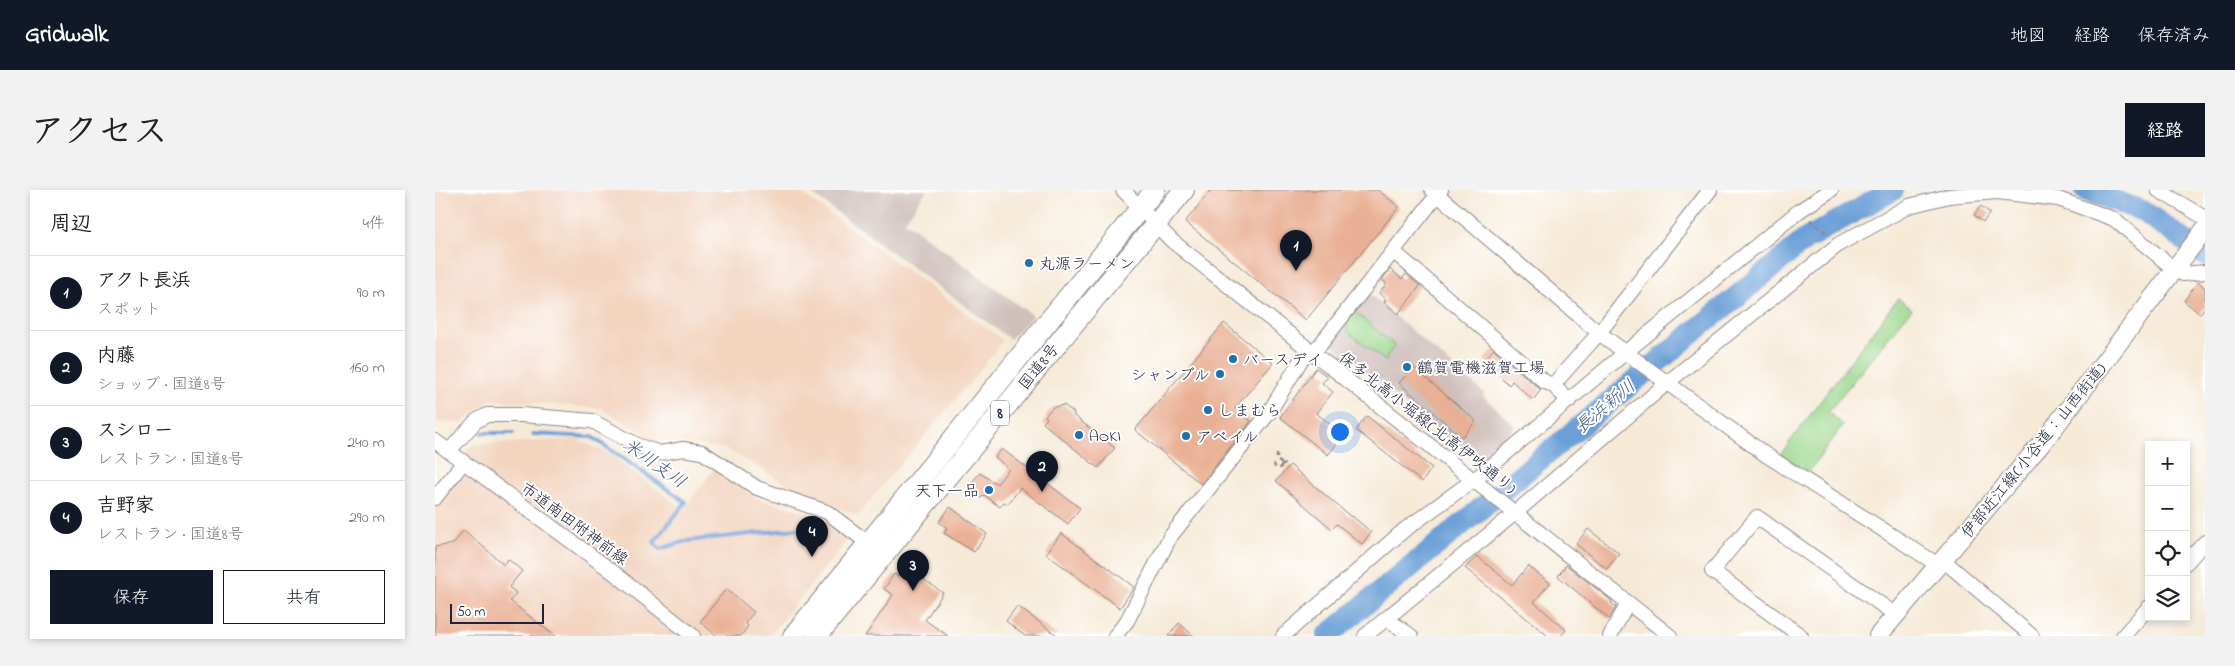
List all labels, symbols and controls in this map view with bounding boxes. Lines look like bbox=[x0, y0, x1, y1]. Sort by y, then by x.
text: Gridwalk bbox=[25, 18, 109, 53]
text: 地図 bbox=[2010, 24, 2046, 50]
text: 経路 bbox=[2074, 24, 2110, 50]
text: 保存済み bbox=[2138, 24, 2210, 50]
button: 経路 bbox=[2125, 103, 2205, 157]
text: アクセス bbox=[30, 108, 168, 159]
text: 周辺 bbox=[50, 210, 92, 240]
text: 4件 bbox=[362, 212, 385, 236]
pin: 1 bbox=[1280, 230, 1312, 271]
place label: 丸源ラーメン bbox=[1039, 253, 1135, 277]
marker: 丸源ラーメン bbox=[1023, 257, 1035, 269]
text: アクト長浜 bbox=[97, 268, 191, 295]
text: 1 bbox=[63, 281, 69, 305]
text: 90 m bbox=[357, 281, 385, 305]
text: スポット bbox=[97, 298, 161, 322]
street label: 国道8号 bbox=[1013, 339, 1066, 396]
text: 内藤 bbox=[97, 343, 135, 370]
street label: 保多北高小堀線(北高伊吹通り) bbox=[1333, 347, 1521, 501]
place label: バースデイ bbox=[1243, 349, 1322, 373]
marker: バースデイ bbox=[1227, 353, 1239, 365]
text: 2 bbox=[62, 356, 70, 380]
text: 160 m bbox=[350, 356, 385, 380]
place label: 鶴賀電機滋賀工場 bbox=[1417, 357, 1545, 381]
street label: 伊部近江線(小谷道：山西街道) bbox=[1956, 358, 2113, 544]
marker: 鶴賀電機滋賀工場 bbox=[1401, 361, 1413, 373]
place label: シャンブル bbox=[1131, 364, 1210, 388]
marker: シャンブル bbox=[1214, 368, 1226, 380]
text: ショップ · 国道8号 bbox=[97, 373, 226, 397]
water label: 長浜新川 bbox=[1570, 374, 1642, 441]
road number: 8 bbox=[991, 400, 1009, 426]
place label: しまむら bbox=[1218, 400, 1282, 424]
marker: しまむら bbox=[1202, 404, 1214, 416]
text: スシロー bbox=[97, 418, 173, 445]
your location bbox=[1327, 419, 1353, 445]
place label: AOKI bbox=[1089, 425, 1121, 449]
place label: アベイル bbox=[1196, 426, 1259, 450]
marker: AOKI bbox=[1073, 429, 1085, 441]
marker: アベイル bbox=[1180, 430, 1192, 442]
text: 3 bbox=[63, 431, 69, 455]
text: 240 m bbox=[347, 431, 385, 455]
water label: 米川支川 bbox=[617, 433, 691, 496]
map controls bbox=[2145, 441, 2190, 621]
button: + bbox=[2145, 441, 2190, 486]
text: レストラン · 国道8号 bbox=[97, 448, 244, 472]
pin: 2 bbox=[1026, 451, 1058, 492]
street label: 市道南田附神前線 bbox=[515, 477, 633, 572]
place label: 天下一品 bbox=[915, 480, 979, 504]
marker: 天下一品 bbox=[983, 484, 995, 496]
button: − bbox=[2145, 486, 2190, 531]
text: 吉野家 bbox=[97, 493, 154, 520]
text: 4 bbox=[63, 506, 69, 530]
text: 290 m bbox=[349, 506, 385, 530]
pin: 4 bbox=[796, 516, 828, 557]
text: レストラン · 国道8号 bbox=[97, 523, 244, 547]
button: locate bbox=[2145, 531, 2190, 576]
pin: 3 bbox=[897, 550, 929, 591]
button: 保存 bbox=[50, 570, 213, 624]
button: 共有 bbox=[223, 570, 385, 624]
button: layers bbox=[2145, 576, 2190, 621]
scale bar bbox=[450, 601, 544, 624]
text: 50 m bbox=[457, 602, 485, 623]

